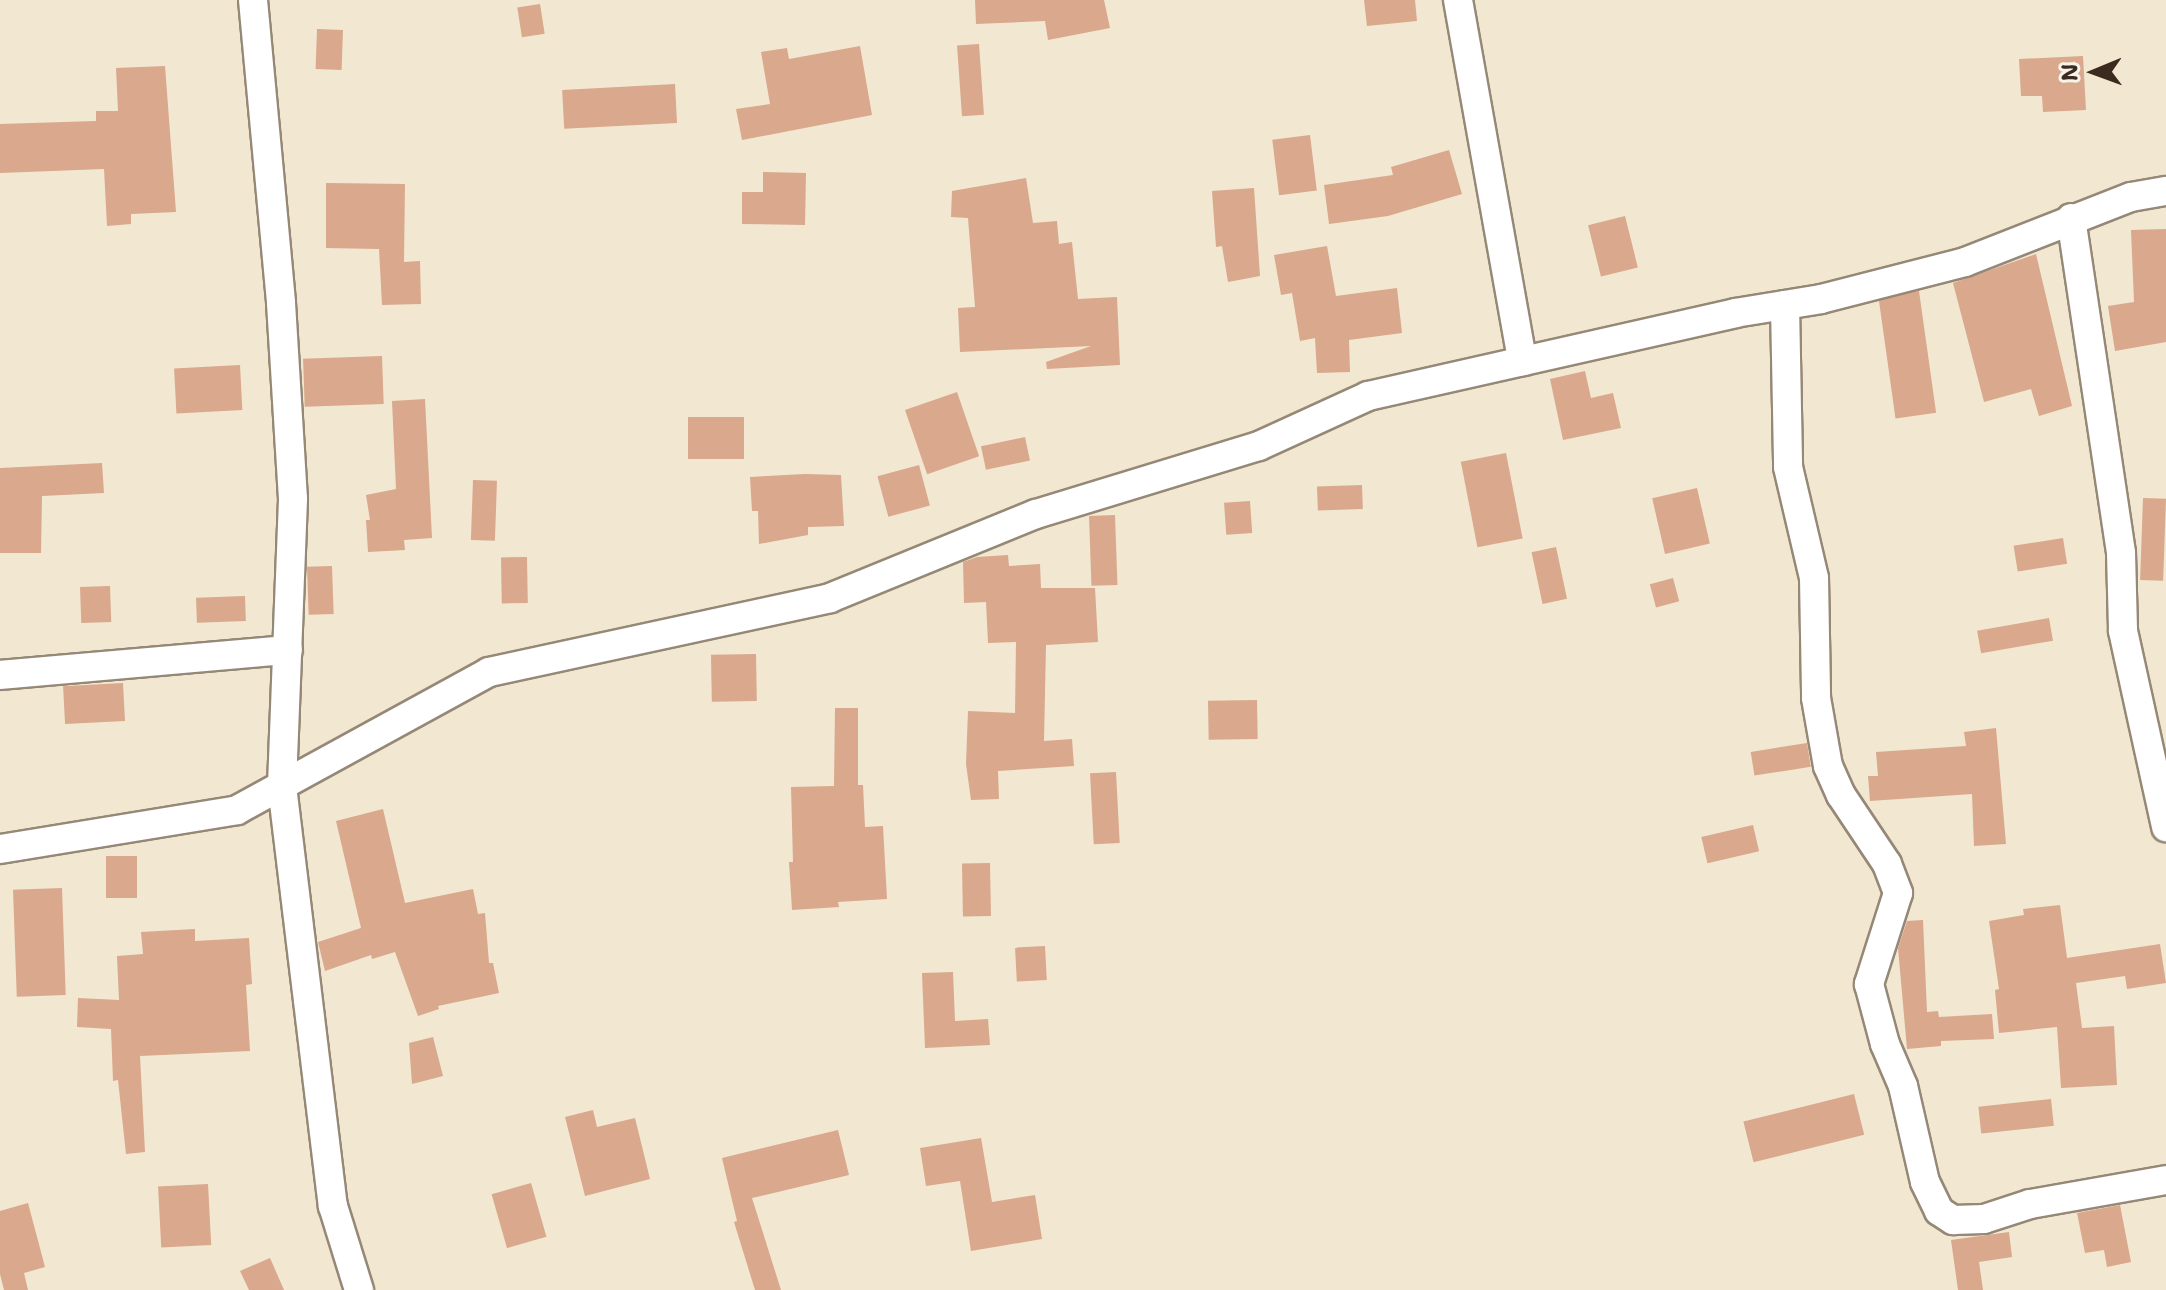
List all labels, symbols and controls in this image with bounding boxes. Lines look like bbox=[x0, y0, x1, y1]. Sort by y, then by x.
north arrow bbox=[2054, 32, 2134, 112]
text: N bbox=[2055, 63, 2084, 81]

